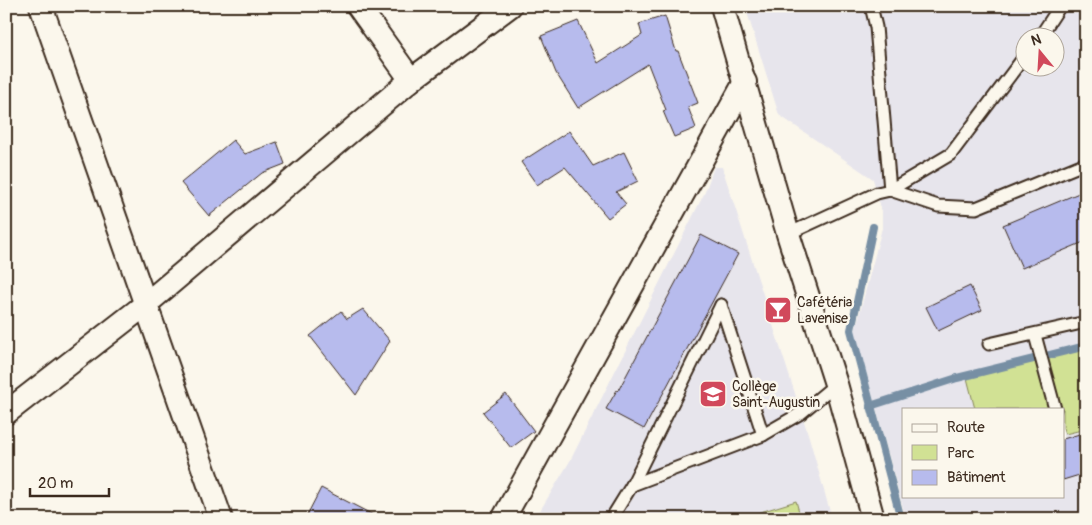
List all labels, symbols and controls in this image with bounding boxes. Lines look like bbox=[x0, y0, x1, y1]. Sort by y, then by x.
north arrow bbox=[1014, 28, 1064, 78]
text: N bbox=[1029, 31, 1043, 50]
place label: Cafétéria Lavenise bbox=[797, 294, 852, 327]
bar icon: Cafétéria Lavenise bbox=[763, 295, 793, 325]
place label: Collège Saint-Augustin bbox=[732, 378, 820, 411]
school or university icon: Collège Saint-Augustin bbox=[698, 379, 728, 409]
legend bbox=[902, 408, 1064, 498]
text: Route bbox=[947, 418, 985, 437]
text: Parc bbox=[947, 444, 975, 463]
scale bar bbox=[30, 465, 109, 497]
text: Bâtiment bbox=[947, 468, 1007, 487]
text: 20 m bbox=[38, 474, 73, 493]

